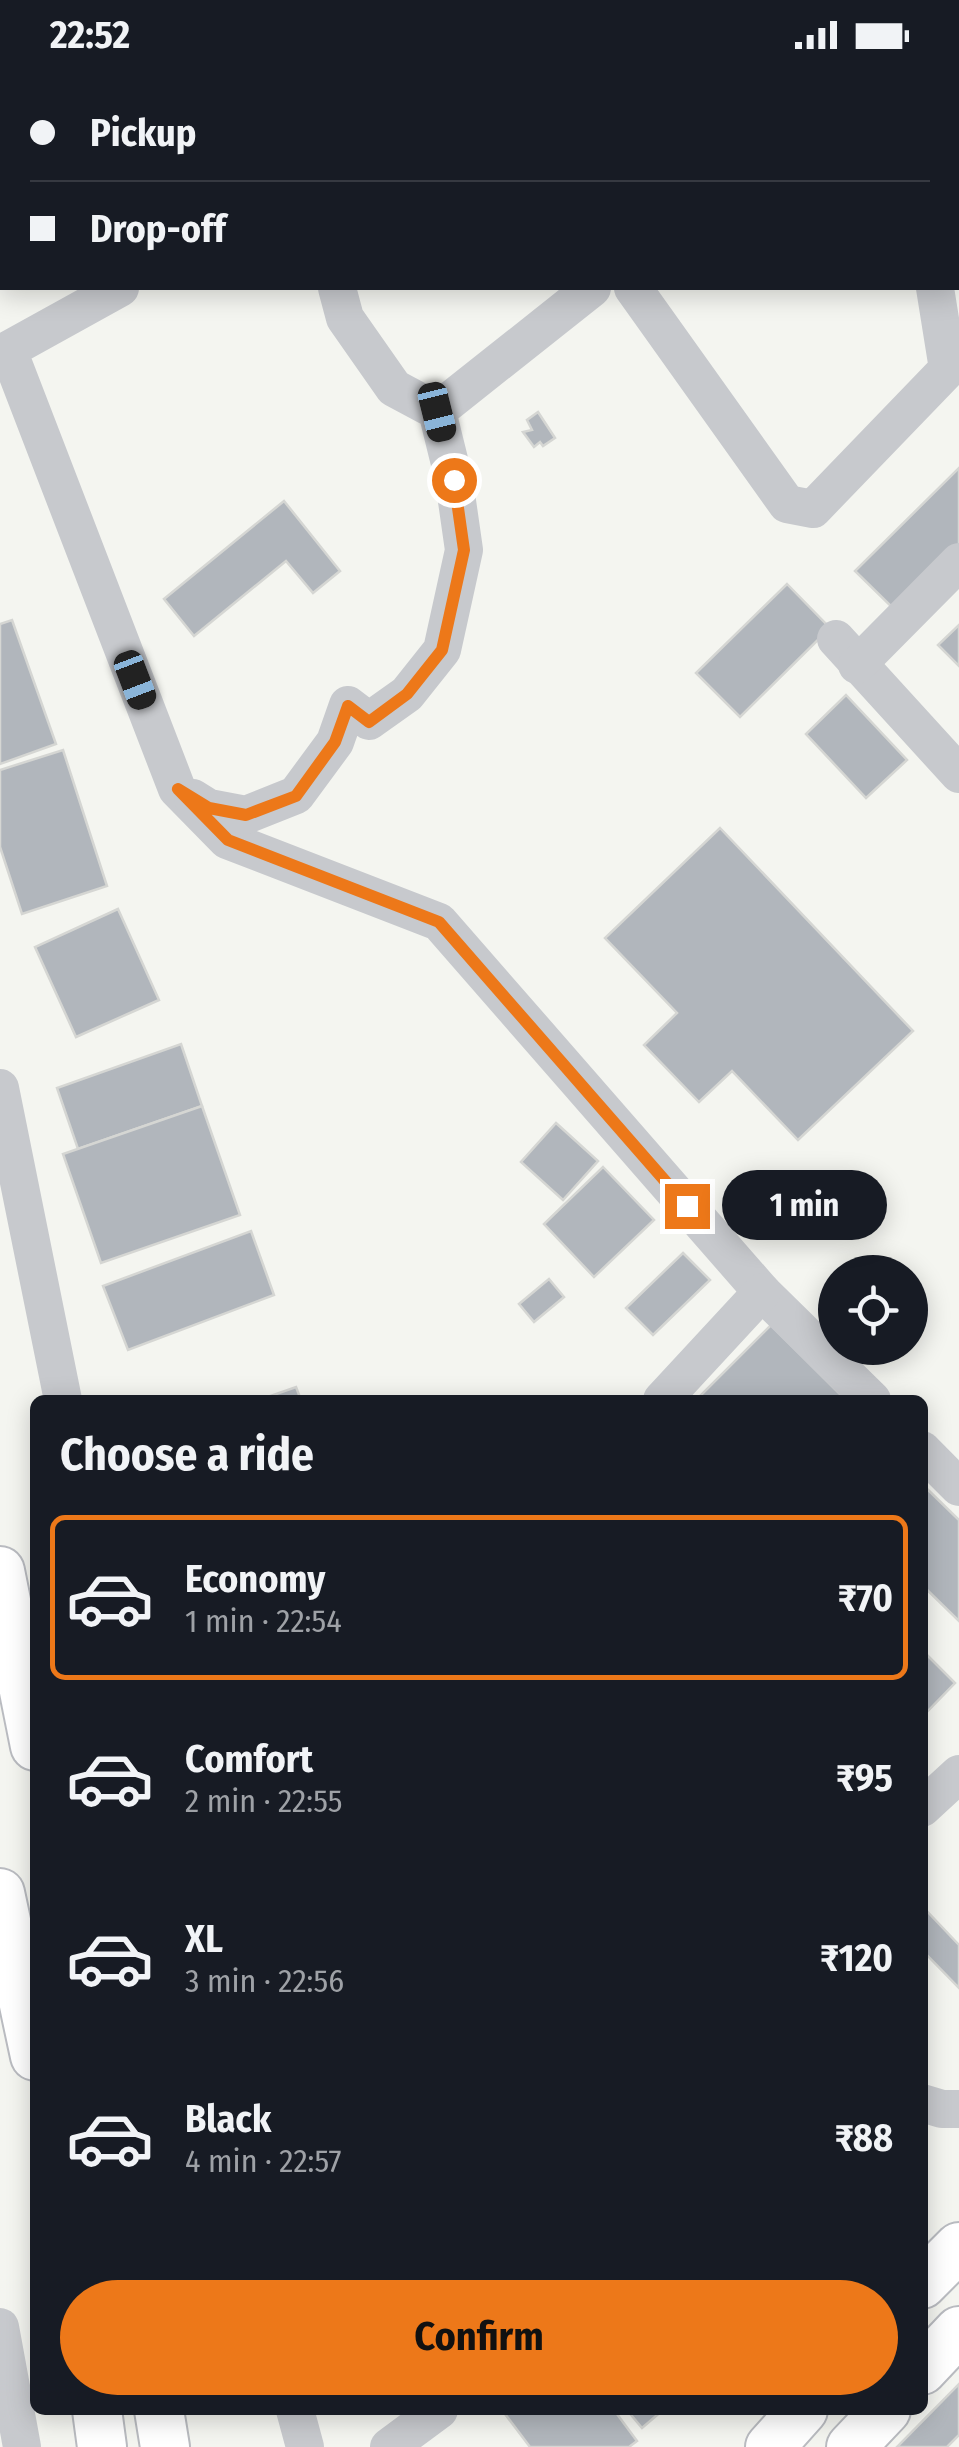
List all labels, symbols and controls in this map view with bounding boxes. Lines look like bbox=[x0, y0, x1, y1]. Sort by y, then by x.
text: 22:52 bbox=[50, 12, 130, 58]
text: Pickup bbox=[90, 110, 196, 156]
text: Drop-off bbox=[90, 206, 226, 252]
car bbox=[415, 379, 459, 445]
route start bbox=[432, 458, 477, 503]
car bbox=[110, 647, 160, 713]
callout: 1 min bbox=[722, 1171, 887, 1241]
route end bbox=[665, 1184, 710, 1229]
text: 1 min bbox=[770, 1186, 839, 1224]
map controls bbox=[818, 1255, 928, 1365]
button: locate bbox=[818, 1255, 928, 1365]
text: Choose a ride bbox=[60, 1428, 314, 1482]
icon: car bbox=[65, 1553, 155, 1643]
text: Economy bbox=[185, 1556, 325, 1602]
text: ₹70 bbox=[838, 1575, 893, 1621]
text: 1 min · 22:54 bbox=[185, 1602, 342, 1640]
icon: car bbox=[65, 1733, 155, 1823]
text: Comfort bbox=[185, 1736, 313, 1782]
text: ₹95 bbox=[836, 1755, 893, 1801]
text: 2 min · 22:55 bbox=[185, 1782, 342, 1820]
icon: car bbox=[65, 1913, 155, 2003]
text: XL bbox=[185, 1916, 223, 1962]
text: ₹120 bbox=[820, 1935, 893, 1981]
text: 3 min · 22:56 bbox=[185, 1962, 344, 2000]
icon: car bbox=[65, 2093, 155, 2183]
text: Black bbox=[185, 2096, 271, 2142]
text: ₹88 bbox=[835, 2115, 893, 2161]
text: 4 min · 22:57 bbox=[185, 2142, 341, 2180]
button: Confirm bbox=[60, 2280, 898, 2395]

